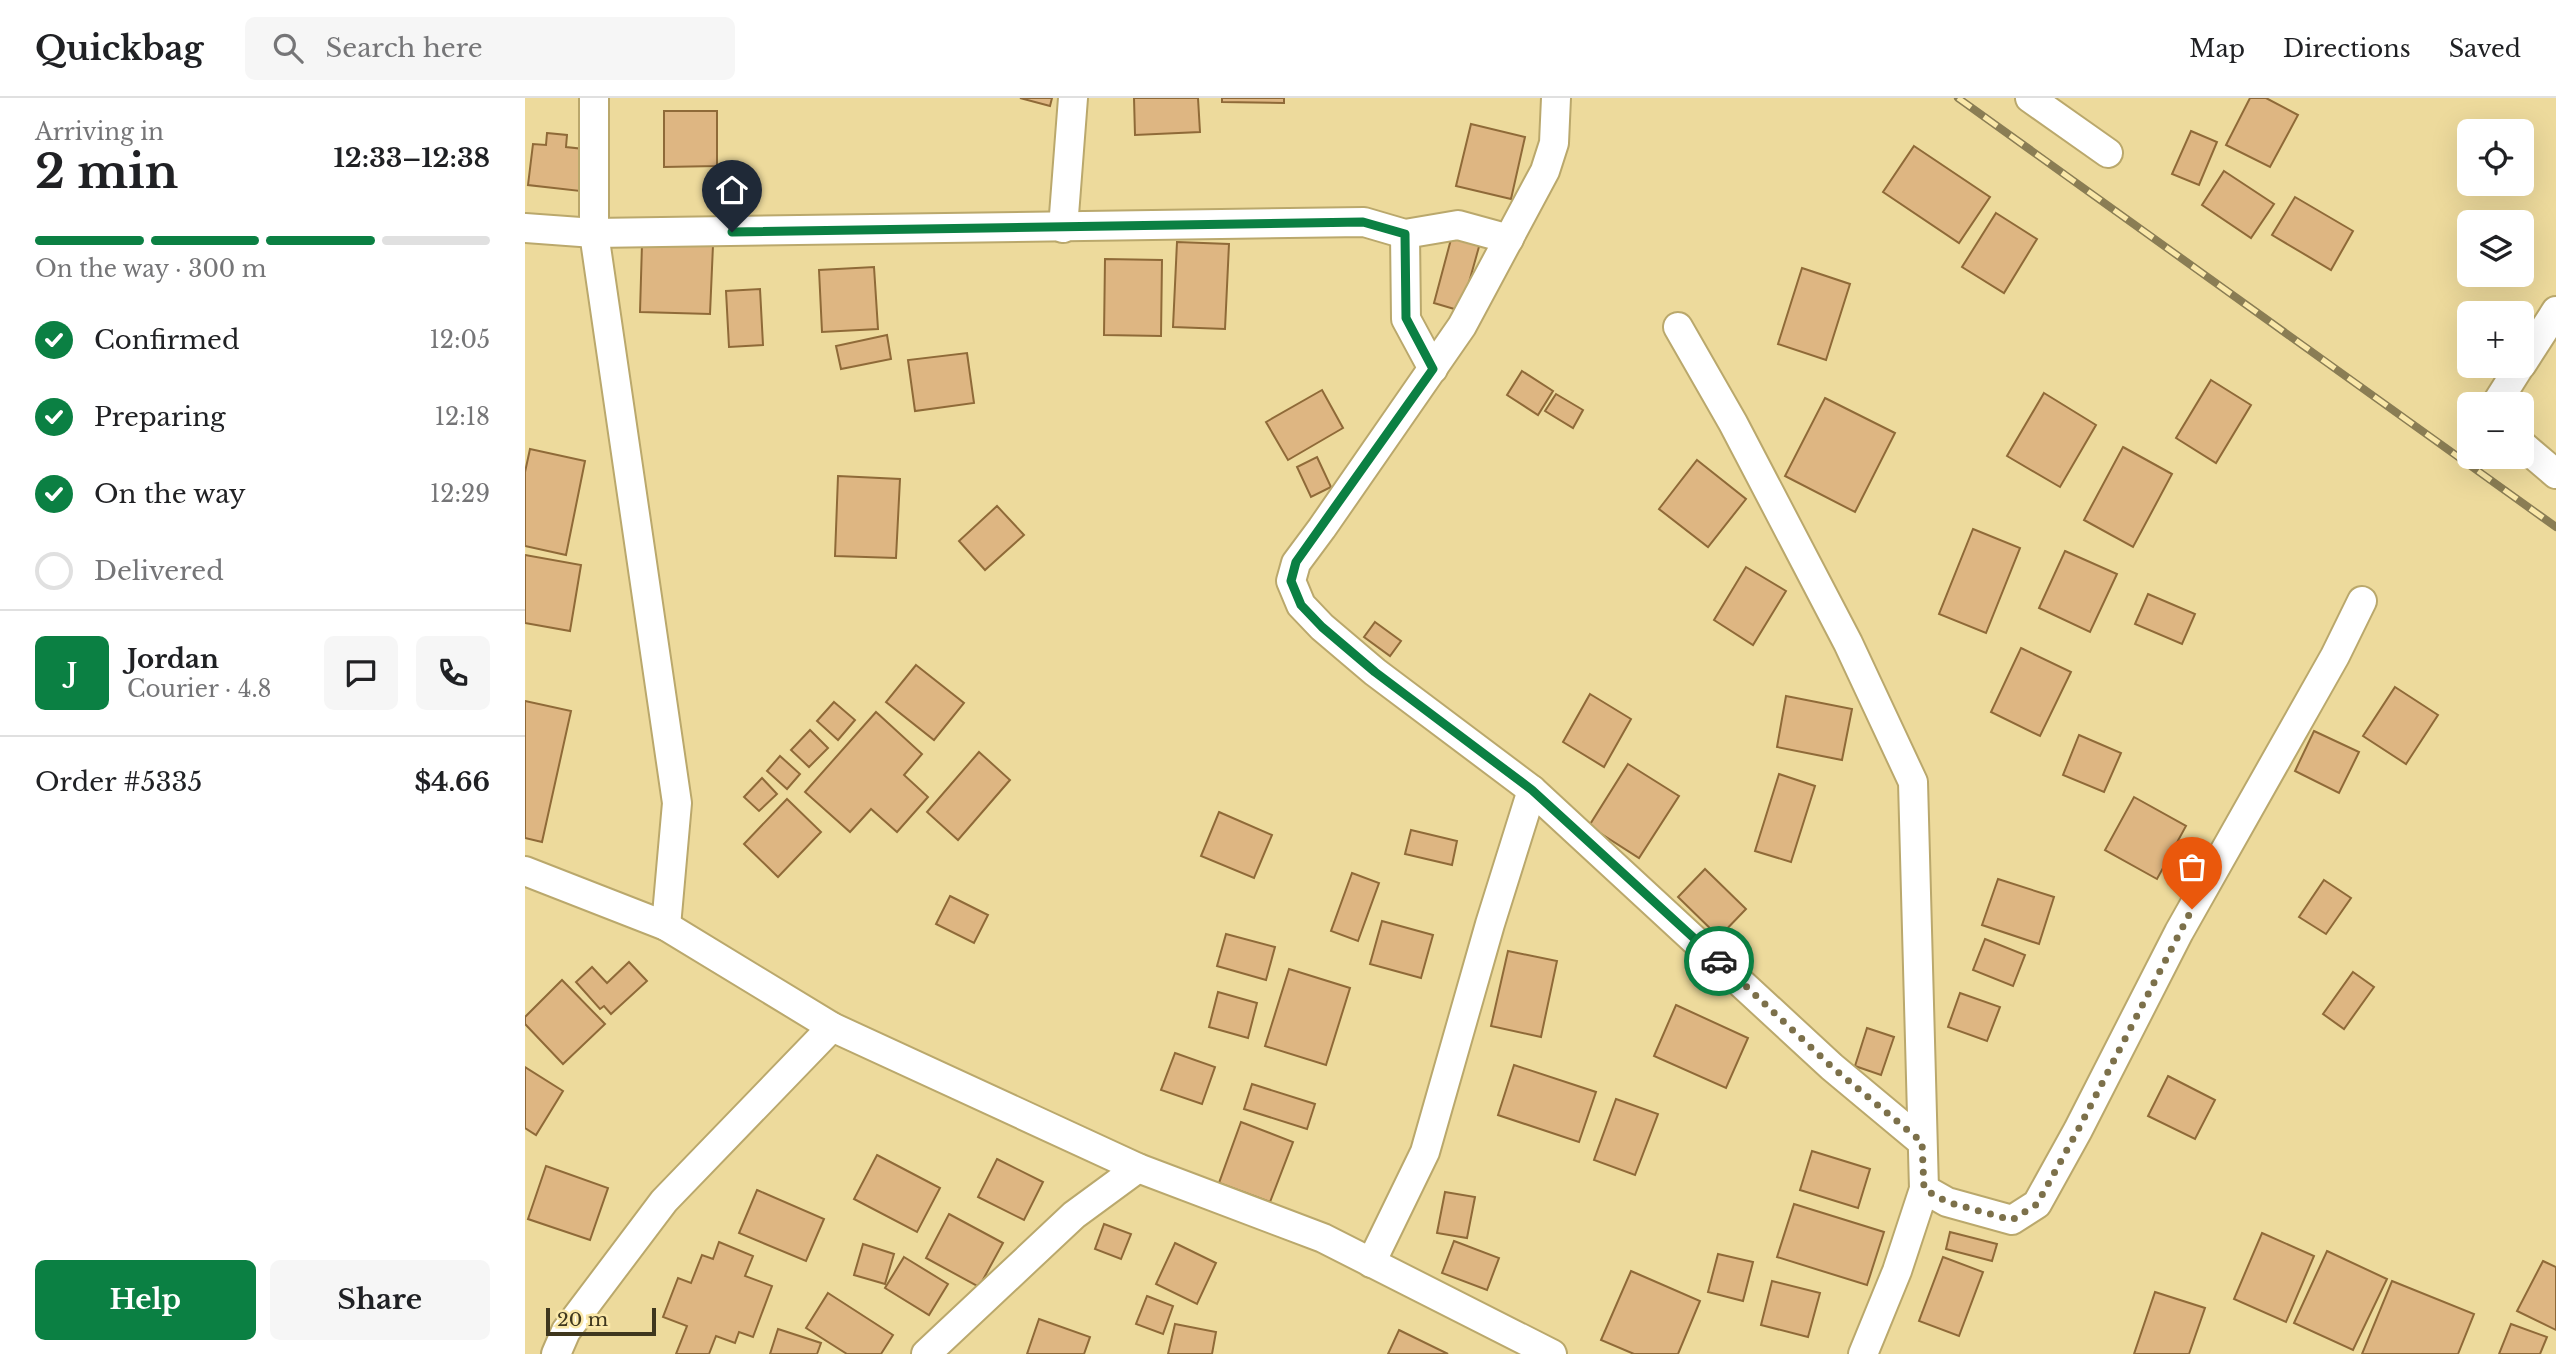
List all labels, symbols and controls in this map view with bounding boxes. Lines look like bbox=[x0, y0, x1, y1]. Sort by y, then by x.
search box bbox=[245, 17, 735, 80]
text: Quickbag bbox=[35, 28, 203, 69]
icon: search bbox=[269, 29, 307, 67]
text: Search here bbox=[325, 32, 483, 64]
text: Map bbox=[2189, 34, 2245, 63]
text: Directions bbox=[2283, 34, 2411, 63]
text: Saved bbox=[2449, 34, 2521, 63]
text: Arriving in bbox=[35, 118, 164, 146]
map controls bbox=[2457, 119, 2534, 469]
button: locate bbox=[2457, 119, 2534, 196]
text: 12:33–12:38 bbox=[334, 142, 490, 174]
text: 2 min bbox=[35, 143, 178, 200]
pin bbox=[702, 160, 762, 232]
icon: home bbox=[713, 171, 751, 209]
button: layers bbox=[2457, 210, 2534, 287]
text: On the way · 300 m bbox=[35, 255, 267, 283]
button: + bbox=[2457, 301, 2534, 378]
icon: check bbox=[35, 321, 73, 359]
text: Confirmed bbox=[94, 324, 239, 356]
text: 12:05 bbox=[430, 326, 490, 354]
button: − bbox=[2457, 392, 2534, 469]
icon: check bbox=[35, 398, 73, 436]
text: Preparing bbox=[94, 401, 226, 433]
text: 12:18 bbox=[435, 403, 490, 431]
icon: check bbox=[35, 475, 73, 513]
text: On the way bbox=[94, 478, 246, 510]
text: 12:29 bbox=[430, 480, 490, 508]
text: Delivered bbox=[94, 555, 224, 587]
button: chat bbox=[324, 636, 398, 710]
button: phone bbox=[416, 636, 490, 710]
text: Jordan bbox=[127, 643, 219, 675]
text: J bbox=[67, 657, 77, 689]
text: Courier · 4.8 bbox=[127, 675, 272, 703]
text: Order #5335 bbox=[35, 766, 202, 798]
text: $4.66 bbox=[415, 766, 490, 798]
pin bbox=[2162, 837, 2222, 909]
icon: bag bbox=[2173, 848, 2211, 886]
courier bbox=[1684, 926, 1754, 996]
icon: car bbox=[1700, 942, 1738, 980]
button: Help bbox=[35, 1260, 256, 1340]
button: Share bbox=[270, 1260, 490, 1340]
scale bar bbox=[546, 1305, 656, 1337]
text: 20 m bbox=[557, 1308, 608, 1331]

